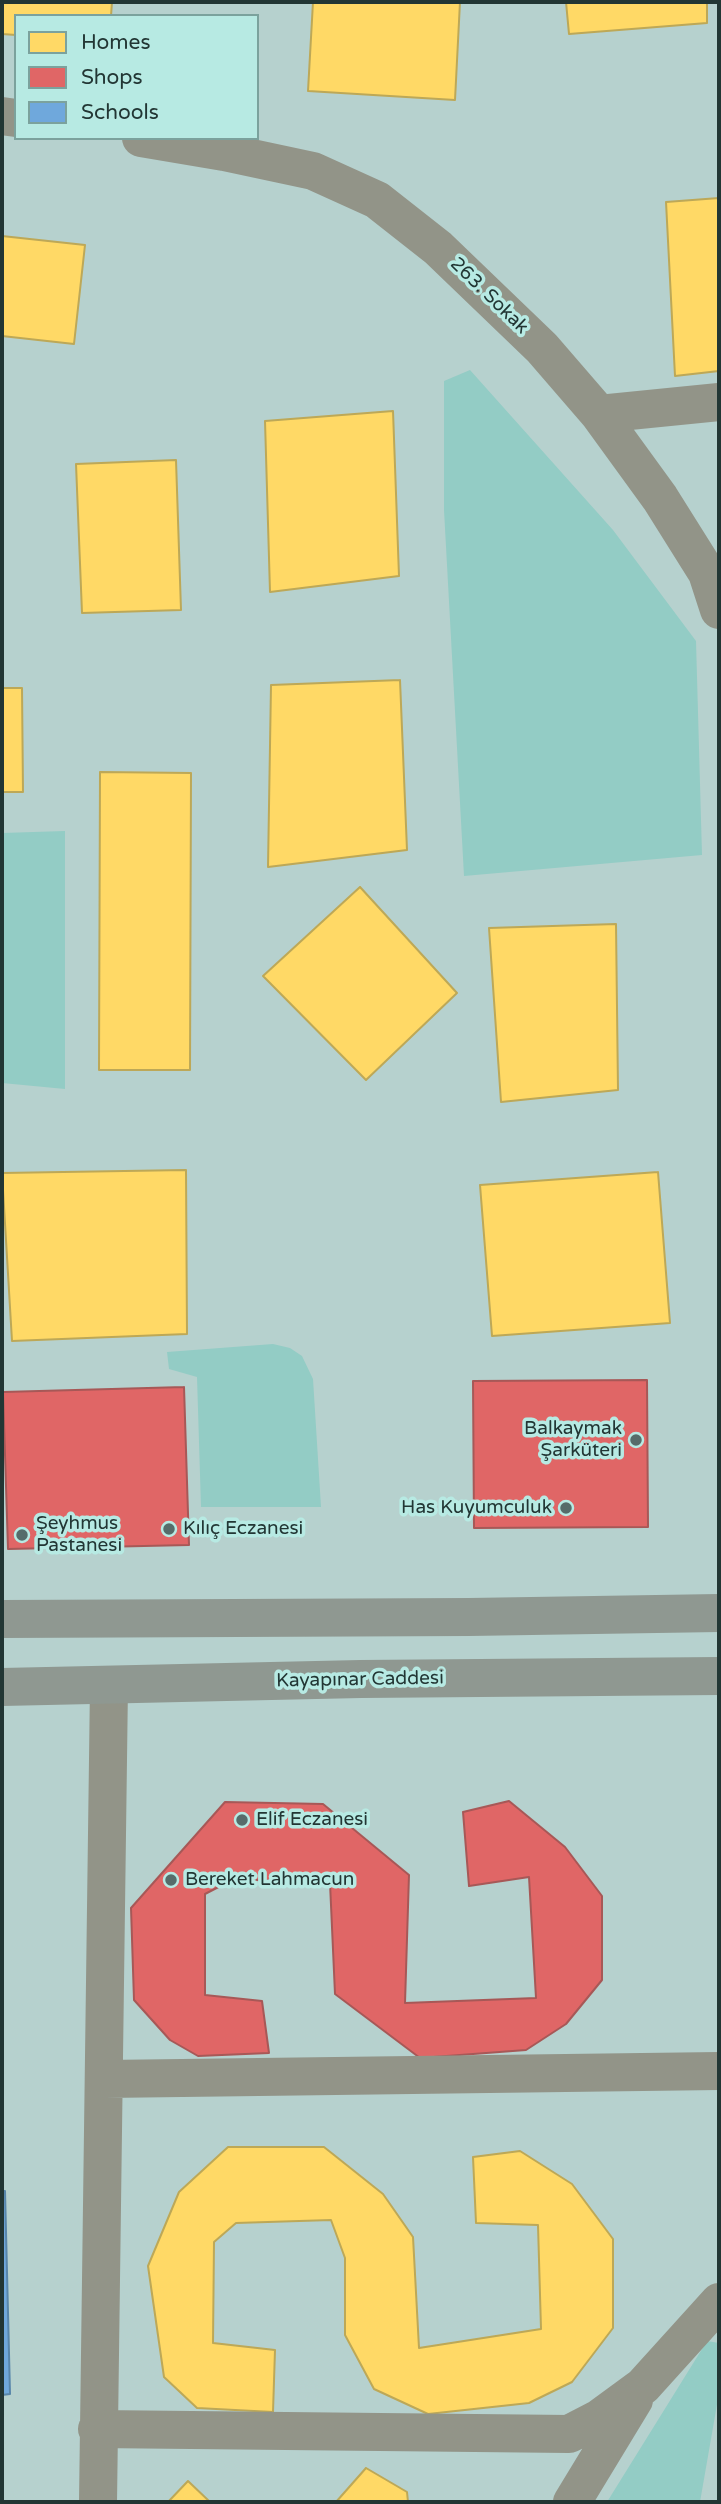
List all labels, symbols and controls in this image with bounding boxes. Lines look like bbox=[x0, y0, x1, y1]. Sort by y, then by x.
legend bbox=[14, 14, 259, 140]
text: Homes bbox=[81, 30, 151, 55]
text: Shops bbox=[81, 65, 143, 90]
text: Schools bbox=[81, 100, 159, 125]
street label: 263. Sokak bbox=[445, 253, 533, 339]
place label: Balkaymak Şarküteri bbox=[524, 1418, 622, 1462]
marker: Balkaymak Şarküteri bbox=[628, 1432, 644, 1448]
place label: Has Kuyumculuk bbox=[401, 1497, 552, 1519]
marker: Has Kuyumculuk bbox=[558, 1500, 574, 1516]
place label: Şeyhmus Pastanesi bbox=[36, 1513, 122, 1557]
place label: Kılıç Eczanesi bbox=[183, 1518, 303, 1540]
marker: Kılıç Eczanesi bbox=[161, 1521, 177, 1537]
marker: Şeyhmus Pastanesi bbox=[14, 1527, 30, 1543]
street label: Kayapınar Caddesi bbox=[276, 1667, 444, 1693]
place label: Elif Eczanesi bbox=[256, 1809, 368, 1831]
marker: Elif Eczanesi bbox=[234, 1812, 250, 1828]
place label: Bereket Lahmacun bbox=[185, 1869, 354, 1891]
marker: Bereket Lahmacun bbox=[163, 1872, 179, 1888]

